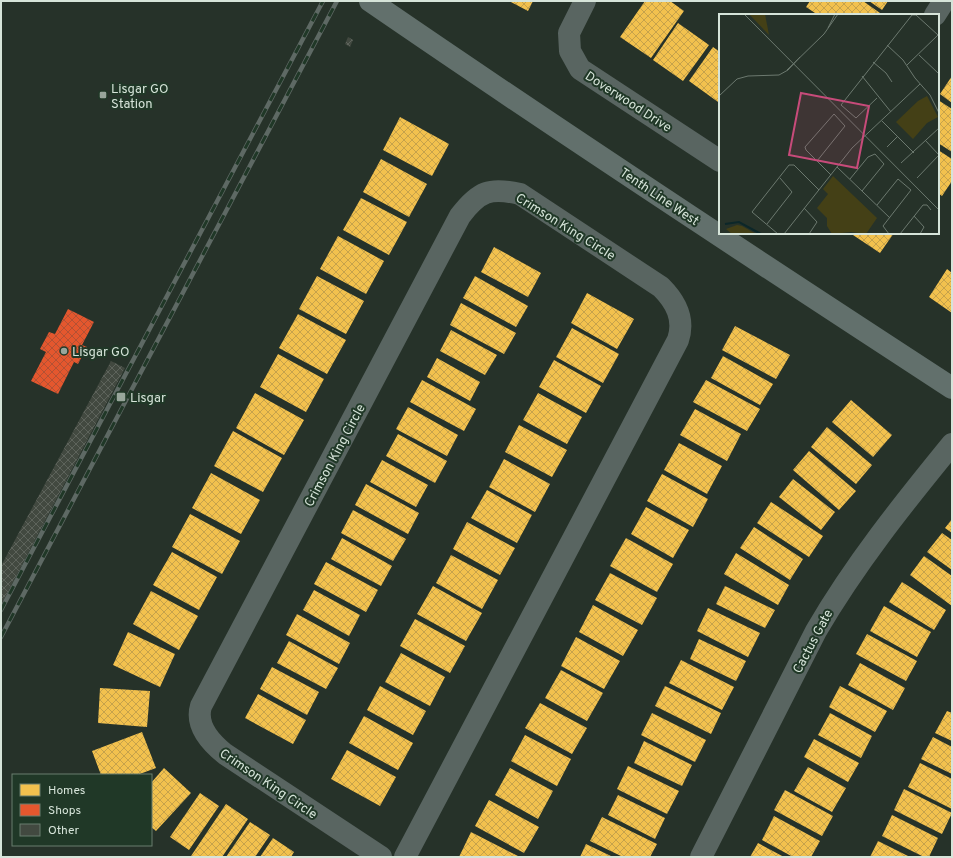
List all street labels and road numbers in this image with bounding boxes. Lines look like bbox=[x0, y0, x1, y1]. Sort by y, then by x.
street label: Doverwood Drive bbox=[582, 69, 674, 137]
street label: Tenth Line West bbox=[616, 165, 702, 230]
street label: Crimson King Circle bbox=[512, 191, 618, 265]
street label: Crimson King Circle bbox=[302, 402, 370, 510]
street label: Cactus Gate bbox=[790, 607, 837, 677]
street label: Crimson King Circle bbox=[216, 746, 320, 823]

